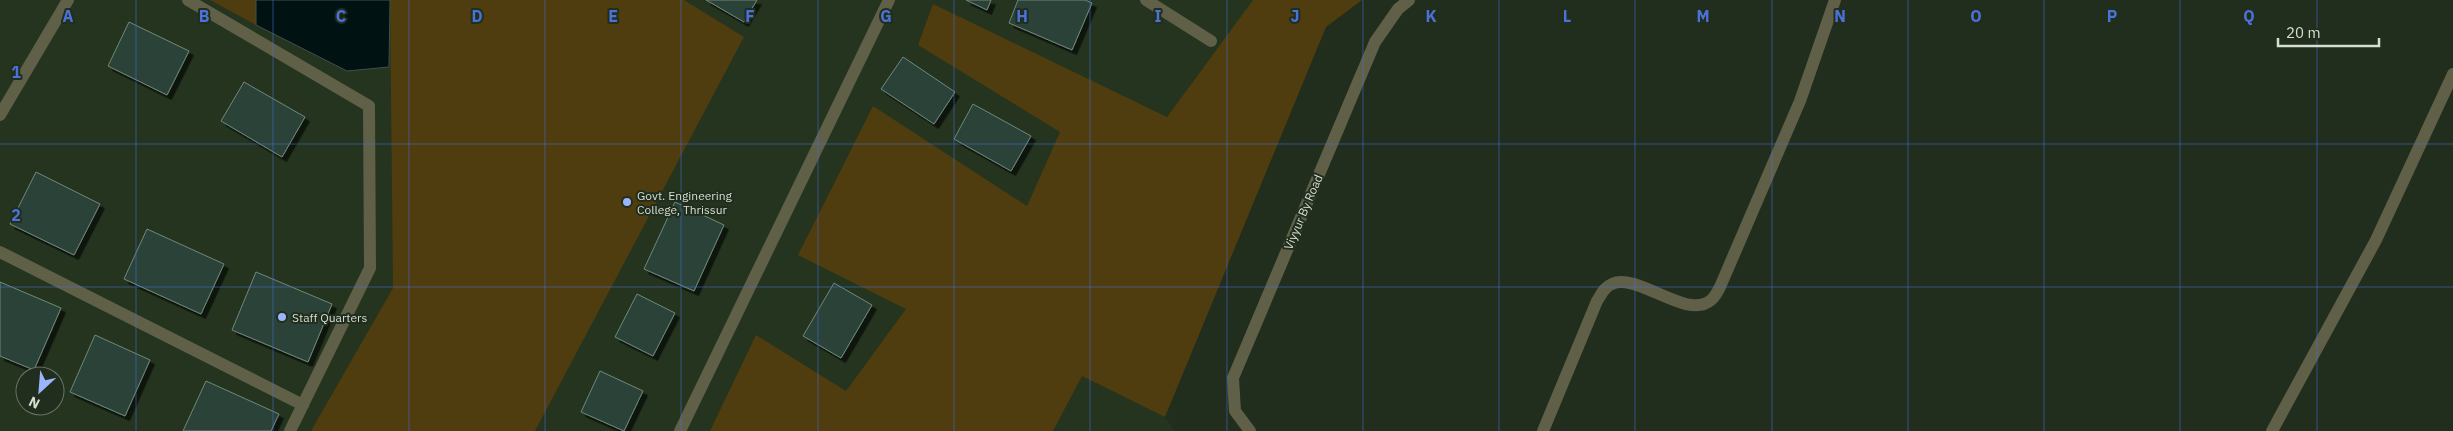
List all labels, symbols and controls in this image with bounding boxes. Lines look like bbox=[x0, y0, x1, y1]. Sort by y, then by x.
text: A bbox=[63, 6, 74, 26]
text: B bbox=[199, 6, 210, 26]
text: C bbox=[336, 6, 346, 26]
text: D bbox=[471, 6, 483, 26]
text: E bbox=[608, 6, 618, 26]
text: F bbox=[745, 6, 755, 26]
text: G bbox=[880, 6, 892, 26]
text: H bbox=[1016, 6, 1028, 26]
text: I bbox=[1155, 6, 1162, 26]
text: J bbox=[1291, 6, 1299, 26]
text: K bbox=[1425, 6, 1437, 26]
text: L bbox=[1563, 6, 1571, 26]
text: M bbox=[1696, 6, 1710, 26]
text: N bbox=[1834, 6, 1846, 26]
text: O bbox=[1970, 6, 1982, 26]
text: P bbox=[2107, 6, 2117, 26]
text: Q bbox=[2243, 6, 2255, 26]
scale bar bbox=[2278, 15, 2379, 47]
text: 20 m bbox=[2286, 23, 2321, 42]
text: 1 bbox=[11, 62, 21, 82]
street label: Viyyur By Road bbox=[1280, 172, 1326, 252]
place label: Govt. Engineering College, Thrissur bbox=[637, 188, 733, 217]
marker: Govt. Engineering College, Thrissur bbox=[621, 196, 633, 208]
text: 2 bbox=[11, 205, 21, 225]
place label: Staff Quarters bbox=[292, 310, 368, 325]
marker: Staff Quarters bbox=[276, 311, 288, 323]
north arrow bbox=[15, 366, 65, 416]
text: N bbox=[26, 392, 43, 413]

